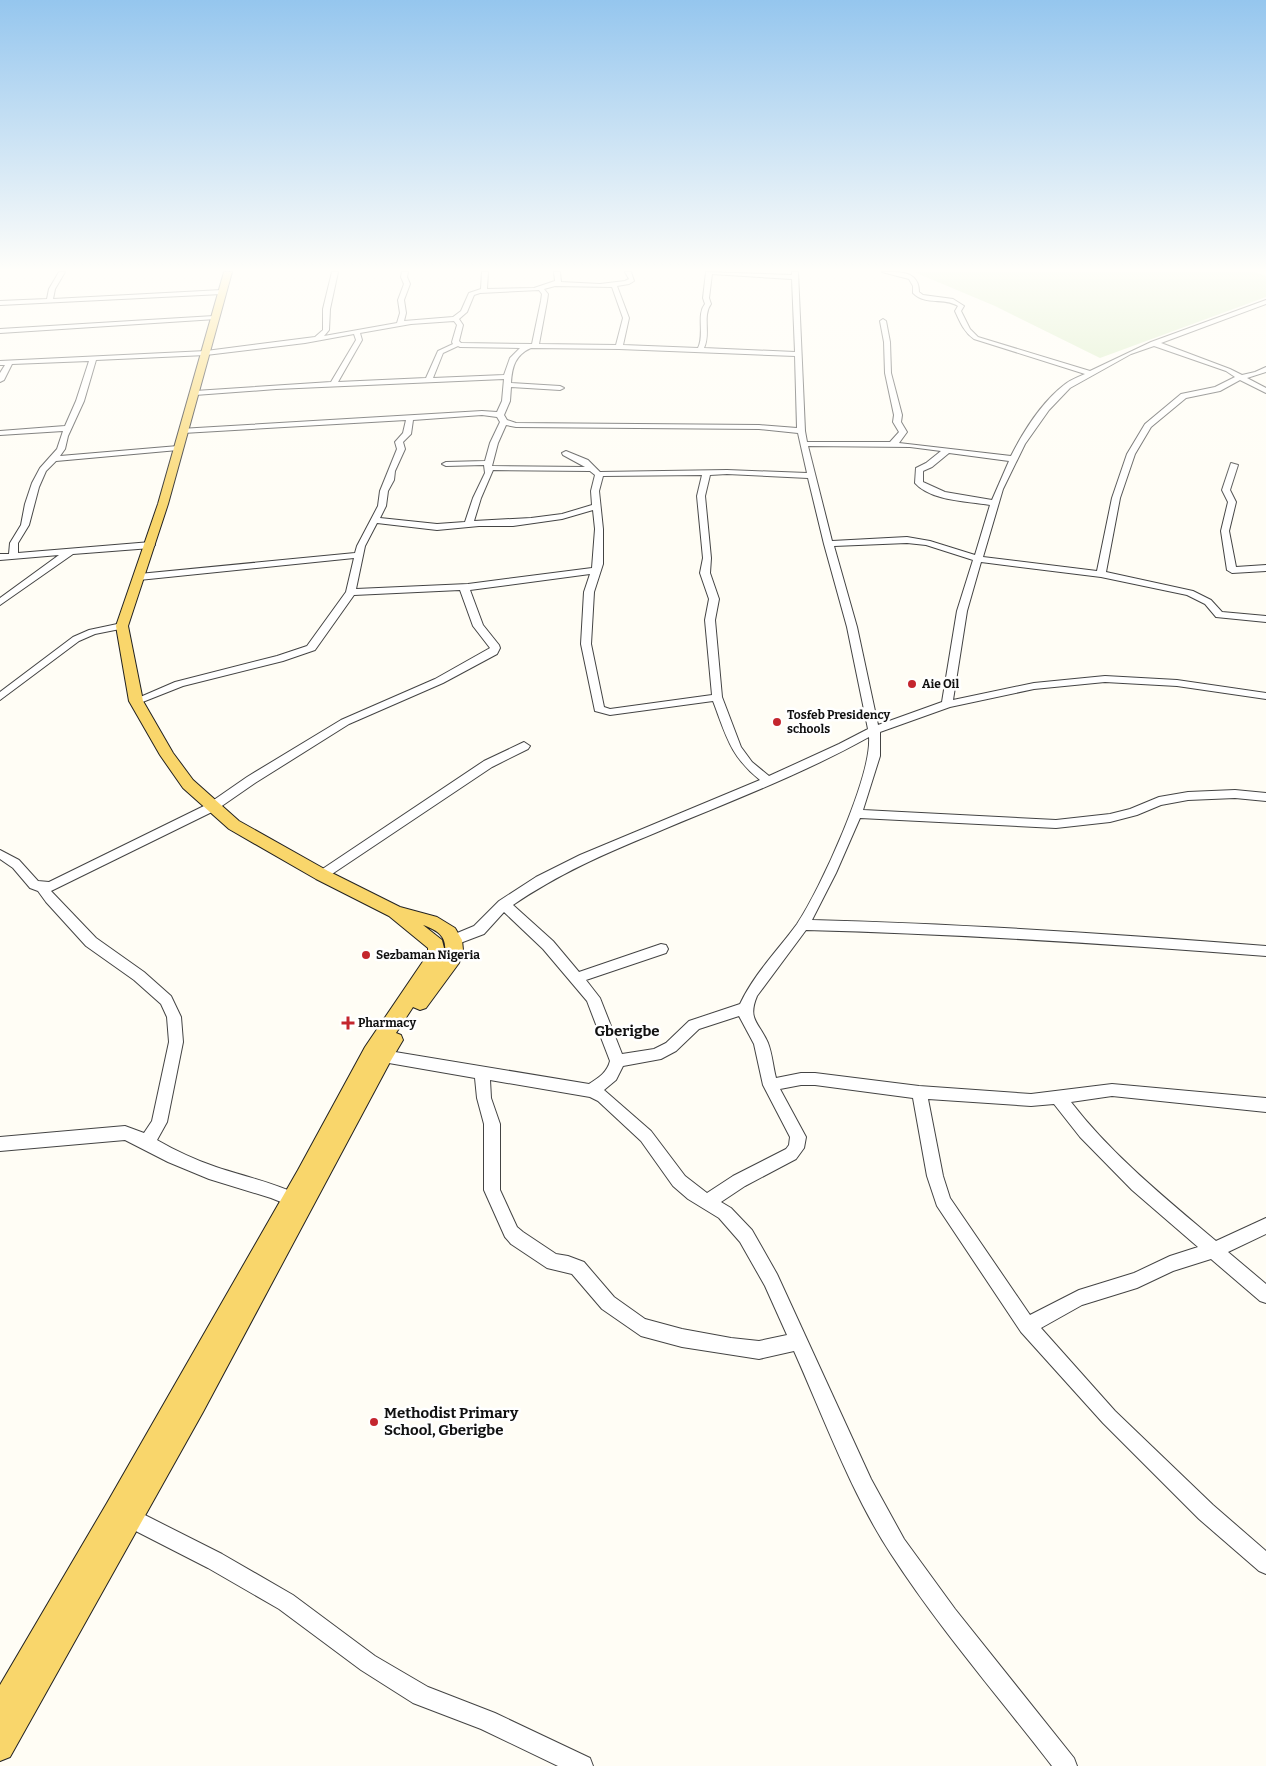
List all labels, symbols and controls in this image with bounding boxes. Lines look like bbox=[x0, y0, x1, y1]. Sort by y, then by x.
place label: Aie Oil bbox=[922, 677, 959, 691]
marker: Aie Oil bbox=[906, 678, 918, 690]
place label: Tosfeb Presidency schools bbox=[787, 708, 891, 736]
marker: Tosfeb Presidency schools bbox=[771, 716, 783, 728]
place label: Sezbaman Nigeria bbox=[376, 948, 480, 962]
marker: Sezbaman Nigeria bbox=[360, 949, 372, 961]
place label: Pharmacy bbox=[358, 1016, 416, 1030]
marker: Pharmacy bbox=[342, 1017, 354, 1029]
district label: Gberigbe bbox=[594, 1022, 660, 1040]
place label: Methodist Primary School, Gberigbe bbox=[384, 1404, 519, 1439]
marker: Methodist Primary School, Gberigbe bbox=[368, 1416, 380, 1428]

